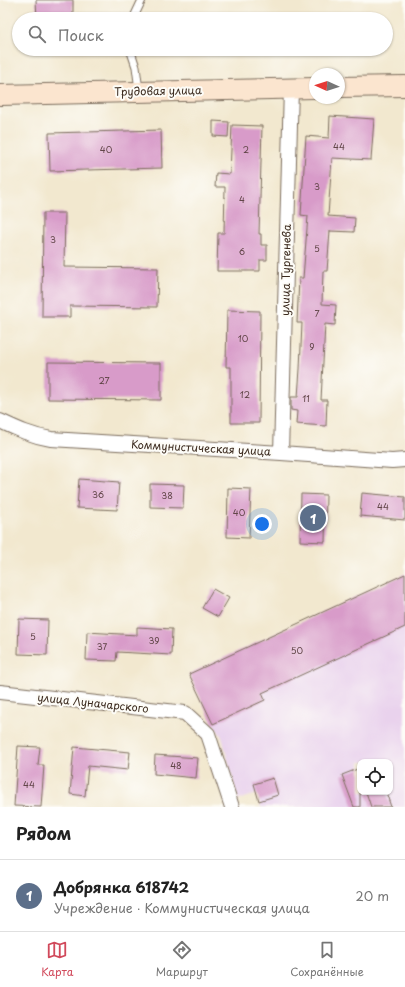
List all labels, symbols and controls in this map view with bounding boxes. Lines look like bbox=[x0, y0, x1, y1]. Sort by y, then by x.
search box bbox=[12, 12, 393, 56]
icon: search bbox=[26, 23, 48, 45]
text: Поиск bbox=[58, 23, 104, 46]
north arrow bbox=[309, 68, 345, 104]
street label: Трудовая улица bbox=[114, 81, 202, 100]
house number: 44 bbox=[333, 139, 345, 153]
house number: 40 bbox=[100, 142, 113, 156]
house number: 2 bbox=[243, 142, 249, 156]
house number: 3 bbox=[314, 179, 320, 193]
house number: 4 bbox=[239, 192, 245, 206]
street label: улица Тургенева bbox=[276, 224, 295, 316]
house number: 3 bbox=[50, 232, 56, 246]
house number: 5 bbox=[314, 241, 320, 255]
house number: 6 bbox=[239, 244, 245, 258]
house number: 7 bbox=[314, 306, 320, 320]
house number: 10 bbox=[238, 331, 249, 345]
house number: 9 bbox=[309, 339, 315, 353]
house number: 27 bbox=[98, 373, 110, 387]
house number: 12 bbox=[240, 387, 250, 401]
house number: 11 bbox=[302, 391, 310, 405]
street label: Коммунистическая улица bbox=[131, 435, 271, 460]
house number: 36 bbox=[92, 487, 104, 501]
house number: 38 bbox=[161, 488, 173, 502]
house number: 44 bbox=[377, 499, 389, 513]
pin: 1 bbox=[300, 503, 326, 533]
house number: 40 bbox=[233, 505, 246, 519]
your location bbox=[252, 514, 272, 534]
house number: 5 bbox=[30, 629, 36, 643]
house number: 39 bbox=[148, 633, 160, 647]
house number: 37 bbox=[97, 639, 107, 653]
house number: 50 bbox=[291, 643, 304, 657]
street label: улица Луначарского bbox=[37, 688, 150, 717]
house number: 48 bbox=[170, 758, 182, 772]
map controls bbox=[357, 759, 393, 795]
button: locate bbox=[357, 759, 393, 795]
house number: 44 bbox=[23, 777, 35, 791]
text: Рядом bbox=[16, 820, 71, 846]
text: Добрянка 618742 bbox=[54, 875, 189, 898]
text: 1 bbox=[26, 886, 32, 905]
text: 20 m bbox=[355, 886, 389, 905]
text: Учреждение · Коммунистическая улица bbox=[54, 898, 310, 917]
tab: Карта bbox=[41, 939, 73, 980]
tab: Маршрут bbox=[156, 939, 208, 980]
tab: Сохранённые bbox=[290, 939, 364, 980]

